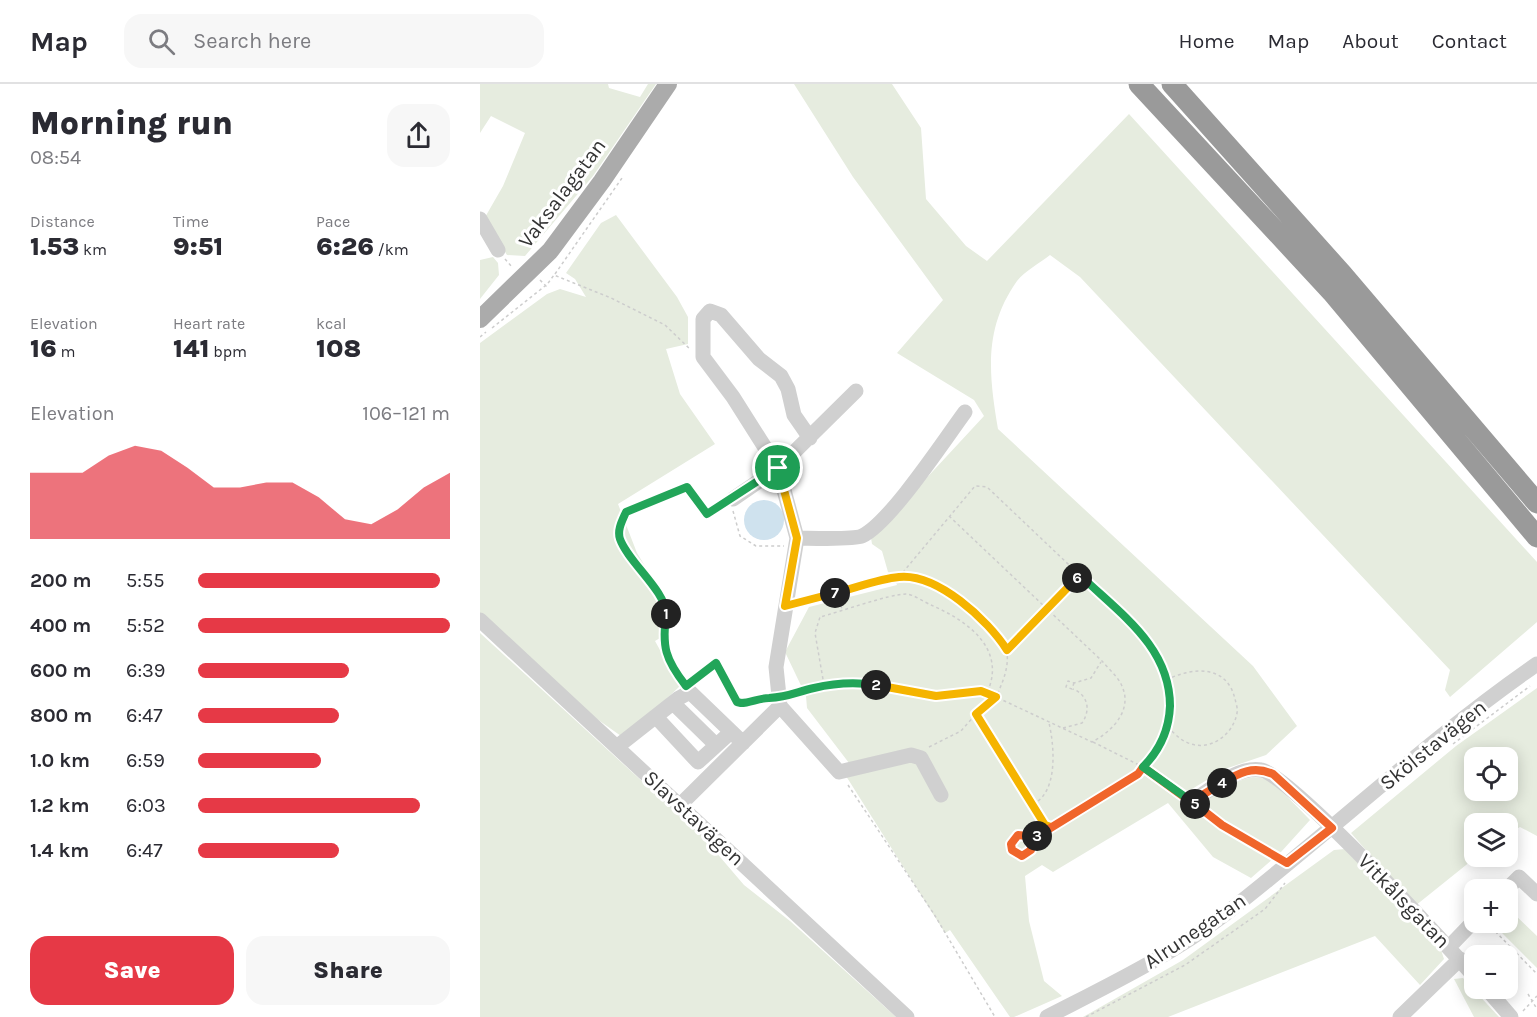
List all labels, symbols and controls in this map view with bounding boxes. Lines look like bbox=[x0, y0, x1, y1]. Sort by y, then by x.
search box bbox=[124, 14, 544, 68]
text: Map bbox=[30, 25, 88, 58]
icon: search bbox=[145, 25, 178, 58]
text: Search here bbox=[193, 28, 311, 54]
text: Home bbox=[1179, 29, 1235, 53]
text: Map bbox=[1268, 29, 1309, 53]
text: About bbox=[1342, 29, 1399, 53]
text: Contact bbox=[1432, 29, 1507, 53]
text: Morning run bbox=[30, 104, 233, 142]
button: share bbox=[387, 104, 450, 167]
street label: Vaksalagatan bbox=[513, 134, 611, 252]
text: 08:54 bbox=[30, 146, 81, 169]
text: Distance bbox=[30, 212, 95, 231]
text: Time bbox=[173, 212, 209, 231]
text: Pace bbox=[316, 212, 350, 231]
text: 1.53 bbox=[30, 231, 79, 262]
text: 9:51 bbox=[173, 231, 223, 262]
text: 6:26 bbox=[316, 231, 374, 262]
text: km bbox=[79, 240, 107, 259]
text: /km bbox=[374, 240, 409, 259]
text: Elevation bbox=[30, 314, 98, 333]
text: Heart rate bbox=[173, 314, 245, 333]
text: kcal bbox=[316, 314, 347, 333]
text: 16 bbox=[30, 333, 57, 364]
text: 141 bbox=[173, 333, 209, 364]
text: 108 bbox=[316, 333, 361, 364]
text: m bbox=[57, 342, 75, 361]
text: bpm bbox=[209, 342, 247, 361]
text: Elevation bbox=[30, 402, 115, 425]
text: 106–121 m bbox=[362, 402, 450, 425]
pin bbox=[752, 442, 803, 493]
icon: arrive bbox=[761, 451, 794, 484]
pin: 6 bbox=[1062, 563, 1092, 593]
text: 6 bbox=[1072, 568, 1082, 587]
text: 200 m bbox=[30, 569, 91, 592]
text: 5:55 bbox=[126, 569, 164, 592]
pin: 7 bbox=[820, 578, 850, 608]
text: 7 bbox=[831, 583, 839, 602]
pin: 1 bbox=[651, 599, 681, 629]
text: 1 bbox=[663, 604, 669, 623]
text: 400 m bbox=[30, 614, 91, 637]
text: 5:52 bbox=[126, 614, 165, 637]
text: 600 m bbox=[30, 659, 91, 682]
text: 6:39 bbox=[126, 659, 165, 682]
pin: 2 bbox=[861, 670, 891, 700]
text: 2 bbox=[871, 675, 881, 694]
street label: Skölstavägen bbox=[1375, 695, 1491, 795]
text: 800 m bbox=[30, 704, 92, 727]
text: 6:47 bbox=[126, 704, 163, 727]
map controls bbox=[1464, 747, 1518, 999]
button: locate bbox=[1464, 747, 1518, 801]
text: 1.0 km bbox=[30, 749, 90, 772]
text: 6:59 bbox=[126, 749, 165, 772]
street label: Slavstavägen bbox=[639, 765, 749, 871]
pin: 4 bbox=[1207, 768, 1237, 798]
text: 4 bbox=[1217, 773, 1227, 792]
pin: 5 bbox=[1180, 789, 1210, 819]
text: 1.2 km bbox=[30, 794, 89, 817]
text: 6:03 bbox=[126, 794, 166, 817]
text: 5 bbox=[1190, 794, 1200, 813]
button: layers bbox=[1464, 813, 1518, 867]
pin: 3 bbox=[1022, 821, 1052, 851]
text: 3 bbox=[1032, 826, 1042, 845]
text: 1.4 km bbox=[30, 839, 89, 862]
text: 6:47 bbox=[126, 839, 163, 862]
street label: Vitkålsgatan bbox=[1353, 849, 1455, 953]
button: + bbox=[1464, 879, 1518, 933]
street label: Alrunegatan bbox=[1140, 888, 1250, 974]
button: Save bbox=[30, 936, 234, 1005]
button: Share bbox=[246, 936, 450, 1005]
button: − bbox=[1464, 945, 1518, 999]

